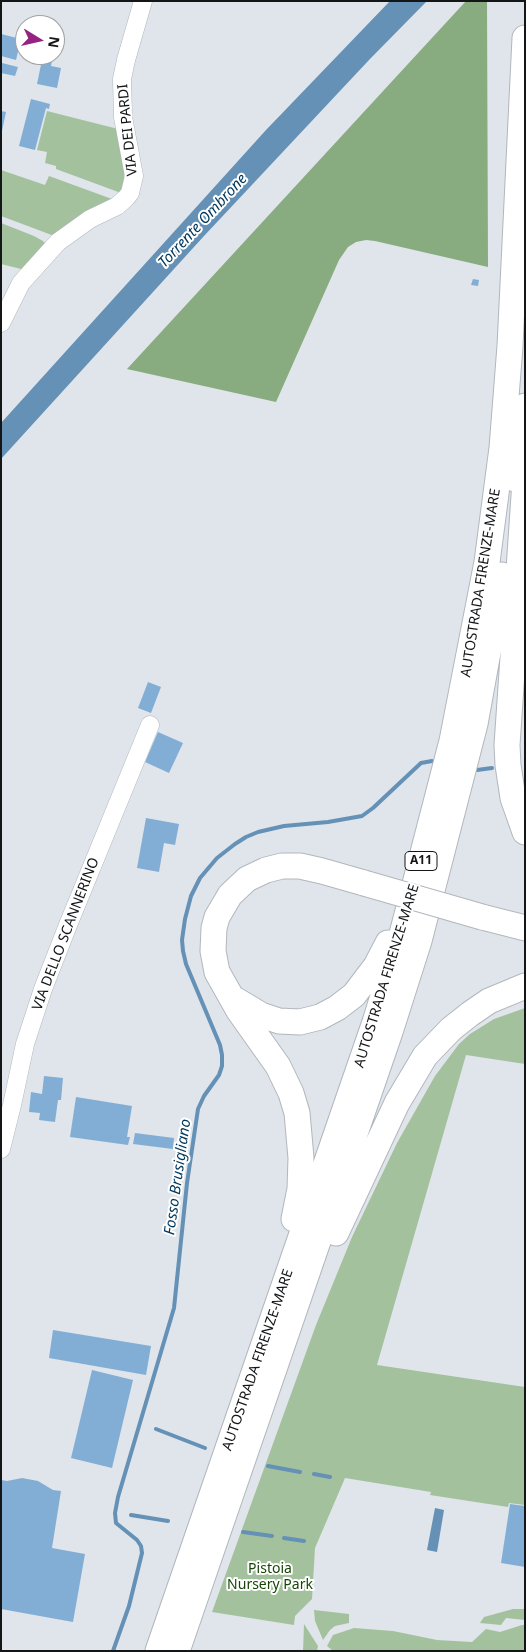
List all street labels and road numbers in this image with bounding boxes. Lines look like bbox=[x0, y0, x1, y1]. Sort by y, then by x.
street label: VIA DEI PARDI bbox=[115, 83, 141, 177]
street label: AUTOSTRADA FIRENZE-MARE bbox=[458, 487, 504, 679]
road number: A11 bbox=[405, 851, 437, 870]
street label: VIA DELLO SCANNERINO bbox=[29, 855, 103, 1013]
street label: AUTOSTRADA FIRENZE-MARE bbox=[351, 882, 423, 1070]
street label: AUTOSTRADA FIRENZE-MARE bbox=[219, 1267, 297, 1453]

